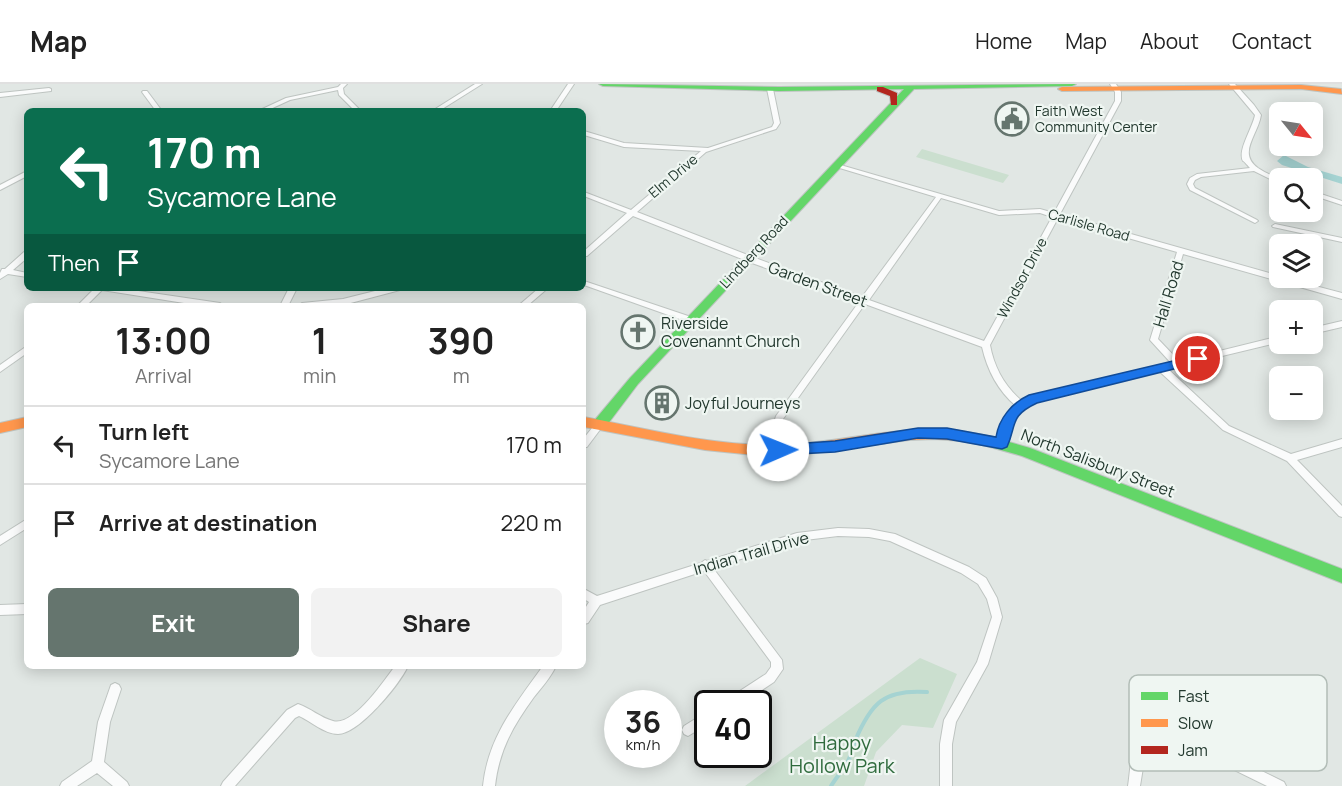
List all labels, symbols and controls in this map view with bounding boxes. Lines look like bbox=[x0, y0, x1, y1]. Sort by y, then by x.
text: Map bbox=[30, 22, 87, 60]
text: Home bbox=[975, 27, 1032, 55]
text: Map bbox=[1065, 27, 1107, 55]
text: About bbox=[1140, 27, 1199, 55]
text: Contact bbox=[1232, 27, 1312, 55]
public building icon: Faith West Community Center bbox=[994, 101, 1030, 137]
place label: Faith West Community Center bbox=[1035, 101, 1157, 136]
north arrow bbox=[1269, 102, 1323, 156]
map controls bbox=[1269, 102, 1323, 420]
text: 170 m bbox=[147, 123, 262, 181]
icon: left bbox=[48, 132, 126, 210]
street label: Elm Drive bbox=[644, 149, 701, 202]
button: search bbox=[1269, 168, 1323, 222]
text: Sycamore Lane bbox=[147, 178, 337, 215]
street label: Carlisle Road bbox=[1046, 204, 1132, 245]
street label: Lindberg Road bbox=[715, 211, 792, 292]
street label: Windsor Drive bbox=[992, 234, 1051, 321]
button: layers bbox=[1269, 234, 1323, 288]
icon: arrive bbox=[112, 246, 145, 279]
text: Then bbox=[48, 248, 100, 278]
street label: Garden Street bbox=[765, 256, 871, 312]
street label: Hall Road bbox=[1147, 258, 1189, 330]
button: + bbox=[1269, 300, 1323, 354]
place label: Riverside Covenannt Church bbox=[661, 312, 800, 352]
church icon: Riverside Covenannt Church bbox=[620, 314, 656, 350]
text: 13:00 bbox=[115, 316, 212, 365]
text: 1 bbox=[312, 316, 328, 365]
text: 390 bbox=[428, 316, 495, 365]
pin bbox=[1172, 333, 1223, 384]
icon: arrive bbox=[1181, 342, 1214, 375]
text: Arrival bbox=[135, 362, 192, 389]
text: min bbox=[303, 362, 336, 389]
text: m bbox=[453, 362, 470, 389]
button: − bbox=[1269, 366, 1323, 420]
building icon: Joyful Journeys bbox=[644, 385, 680, 421]
place label: Joyful Journeys bbox=[685, 392, 800, 414]
text: Turn left bbox=[99, 417, 189, 447]
position arrow bbox=[746, 418, 810, 482]
street label: North Salisbury Street bbox=[1018, 423, 1178, 503]
icon: left bbox=[48, 429, 81, 462]
text: 170 m bbox=[506, 430, 562, 460]
text: Sycamore Lane bbox=[99, 447, 240, 474]
icon: arrive bbox=[48, 507, 81, 540]
text: Arrive at destination bbox=[99, 508, 317, 538]
text: 220 m bbox=[500, 508, 562, 538]
street label: Indian Trail Drive bbox=[691, 526, 811, 580]
button: Exit bbox=[48, 588, 299, 657]
button: Share bbox=[311, 588, 562, 657]
legend bbox=[1129, 675, 1327, 771]
text: Fast bbox=[1178, 685, 1209, 707]
speed limit sign: 40 bbox=[694, 690, 772, 768]
text: 36 bbox=[625, 701, 661, 742]
text: Slow bbox=[1178, 712, 1213, 734]
park label: Happy Hollow Park bbox=[789, 729, 896, 779]
text: km/h bbox=[626, 734, 660, 755]
text: Jam bbox=[1178, 739, 1208, 761]

